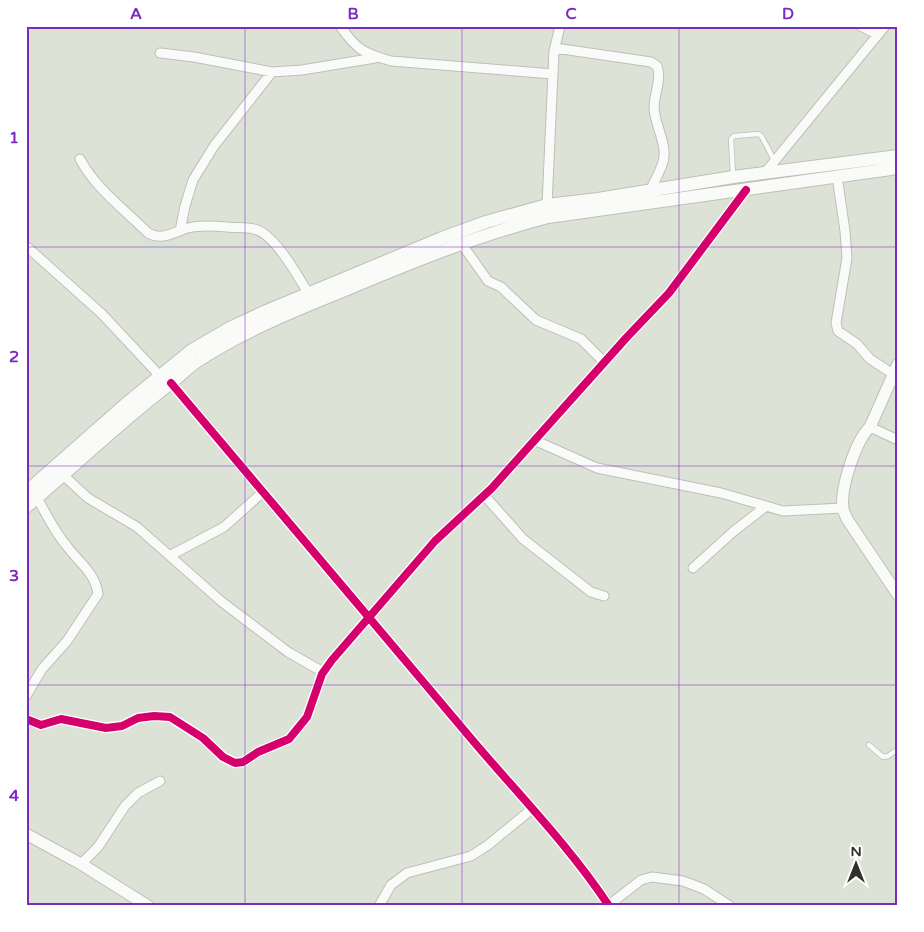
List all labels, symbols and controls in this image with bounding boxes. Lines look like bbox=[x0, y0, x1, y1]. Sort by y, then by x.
text: A bbox=[130, 4, 142, 24]
text: B bbox=[347, 4, 359, 24]
text: C bbox=[565, 4, 577, 24]
text: D bbox=[782, 4, 794, 24]
text: 1 bbox=[9, 128, 19, 148]
text: 2 bbox=[9, 347, 19, 367]
text: 3 bbox=[9, 566, 19, 586]
text: 4 bbox=[9, 786, 19, 806]
north arrow bbox=[832, 840, 882, 890]
text: N bbox=[850, 843, 862, 860]

